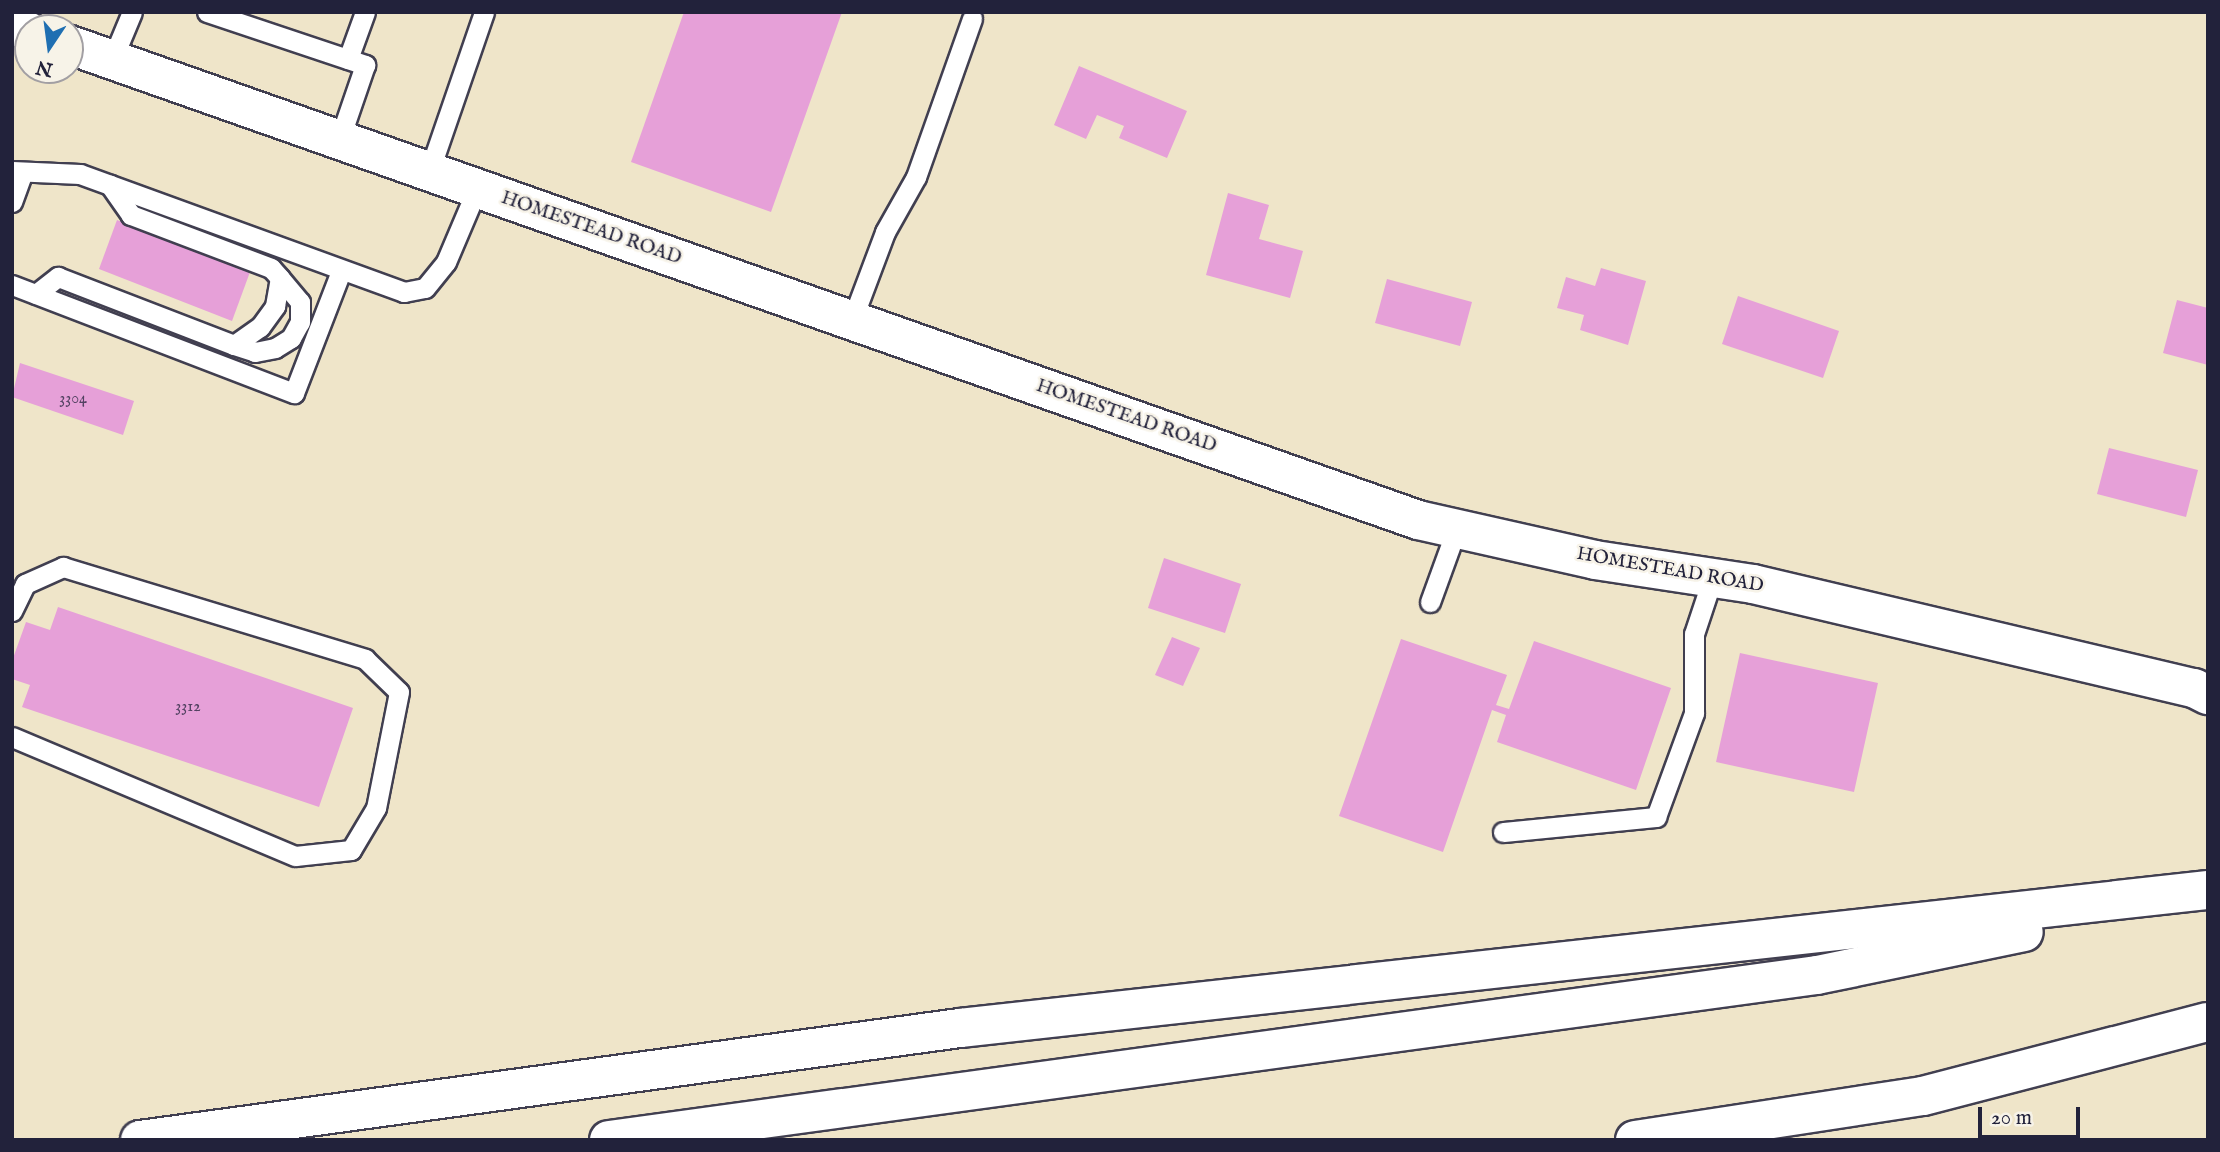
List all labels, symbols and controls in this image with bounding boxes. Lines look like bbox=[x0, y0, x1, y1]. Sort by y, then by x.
north arrow bbox=[14, 14, 84, 84]
text: N bbox=[34, 54, 55, 81]
street label: HOMESTEAD ROAD bbox=[498, 187, 684, 271]
street label: HOMESTEAD ROAD bbox=[1033, 375, 1219, 459]
house number: 3304 bbox=[59, 389, 87, 409]
street label: HOMESTEAD ROAD bbox=[1575, 543, 1765, 599]
house number: 3312 bbox=[175, 697, 201, 717]
scale bar bbox=[1982, 1092, 2084, 1136]
text: 20 m bbox=[1991, 1105, 2032, 1132]

